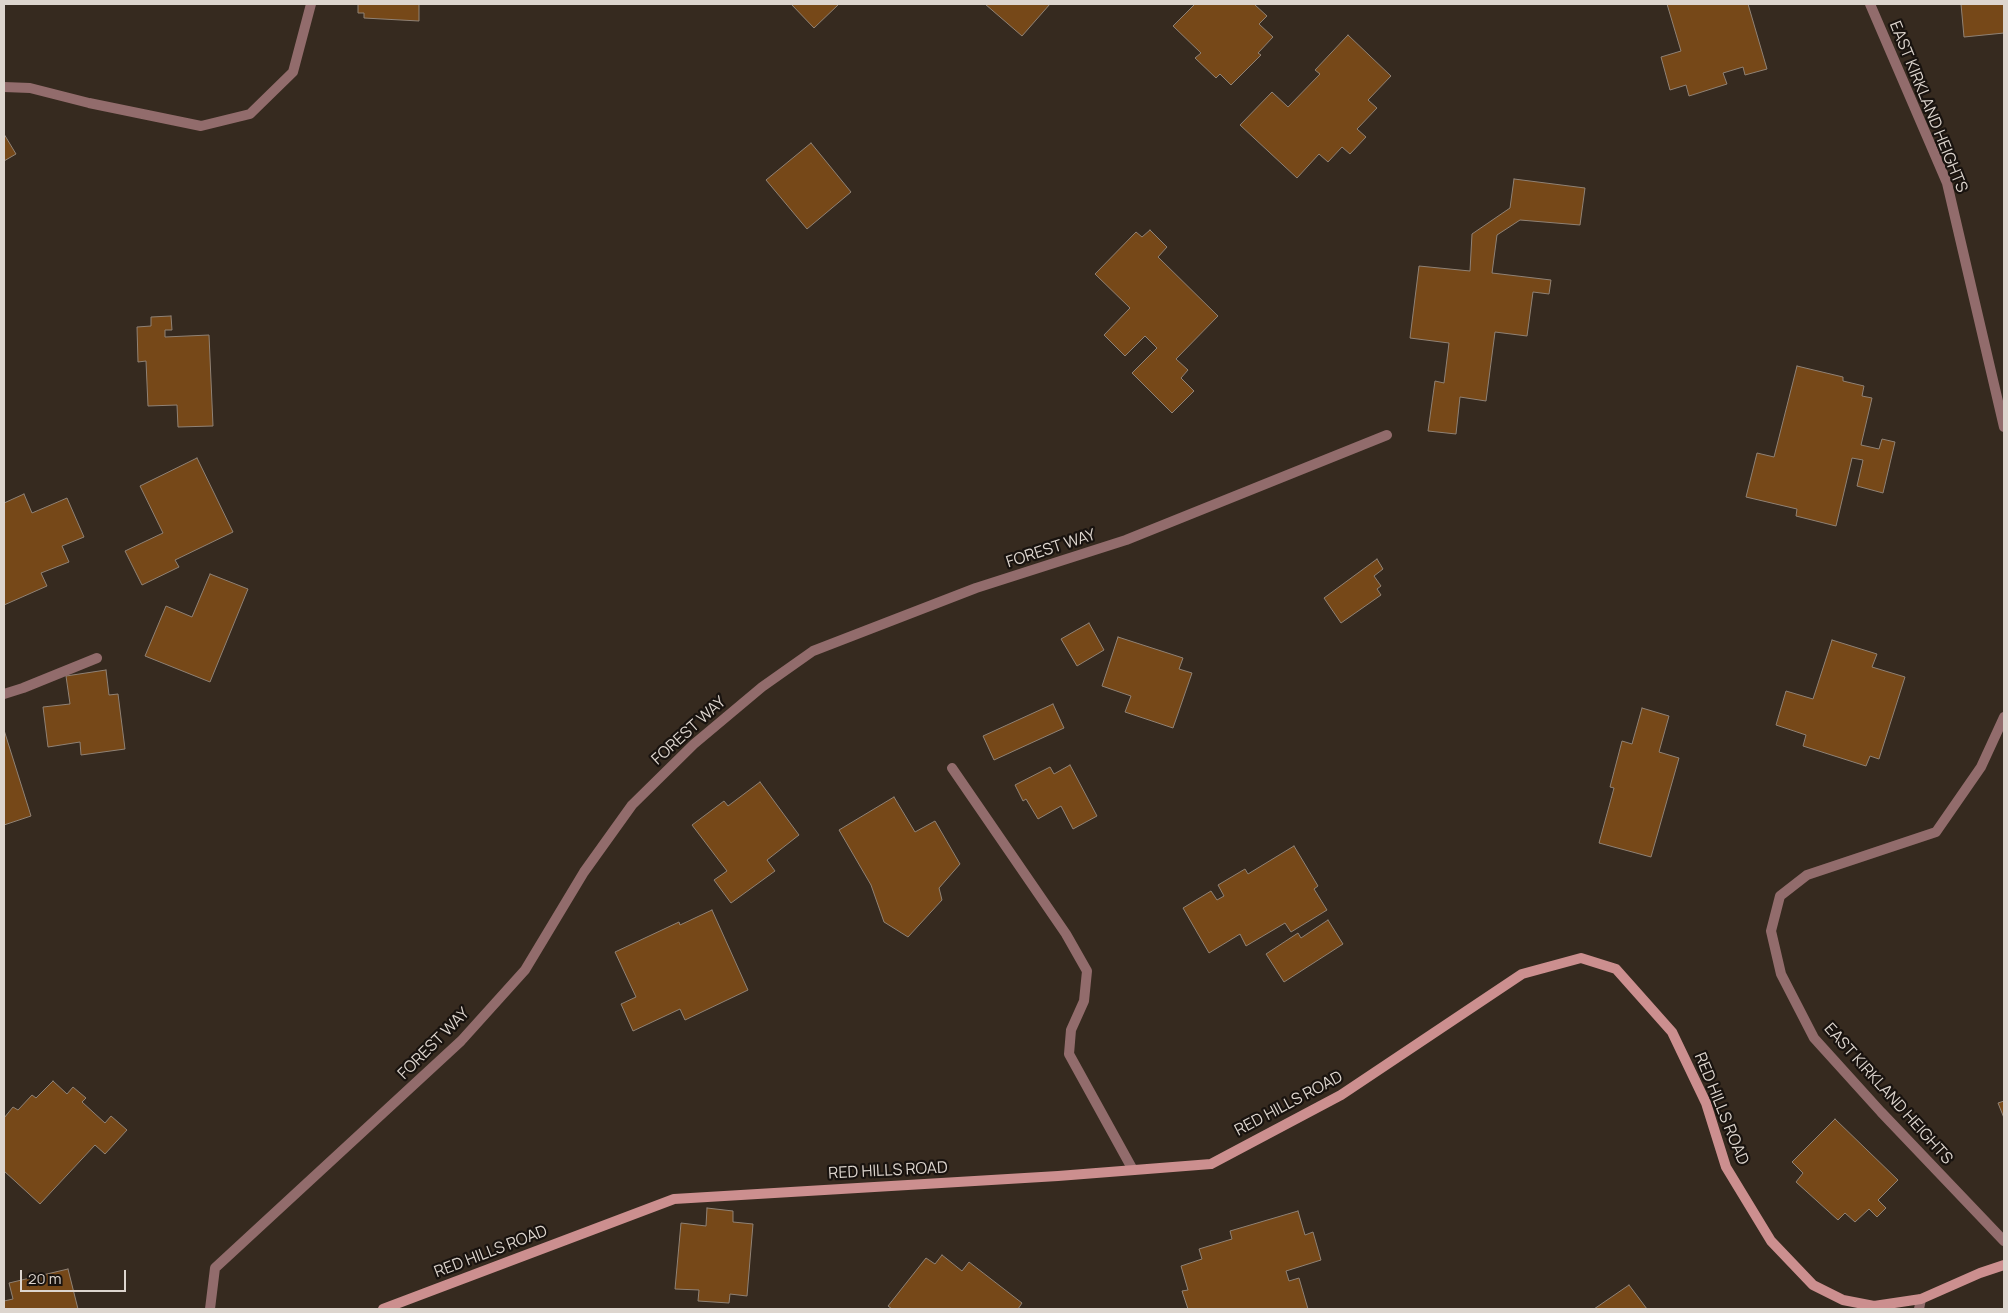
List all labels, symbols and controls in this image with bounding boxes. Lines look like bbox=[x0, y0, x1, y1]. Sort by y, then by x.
street label: EAST KIRKLAND HEIGHTS bbox=[1885, 19, 1971, 195]
street label: FOREST WAY bbox=[1004, 526, 1098, 572]
street label: FOREST WAY bbox=[648, 693, 730, 769]
street label: FOREST WAY bbox=[394, 1004, 474, 1084]
street label: EAST KIRKLAND HEIGHTS bbox=[1820, 1020, 1956, 1168]
street label: RED HILLS ROAD bbox=[1690, 1050, 1752, 1168]
street label: RED HILLS ROAD bbox=[1232, 1067, 1346, 1141]
street label: RED HILLS ROAD bbox=[828, 1158, 948, 1184]
street label: RED HILLS ROAD bbox=[432, 1222, 550, 1282]
scale bar bbox=[22, 1260, 129, 1292]
text: 20 m bbox=[28, 1268, 61, 1289]

